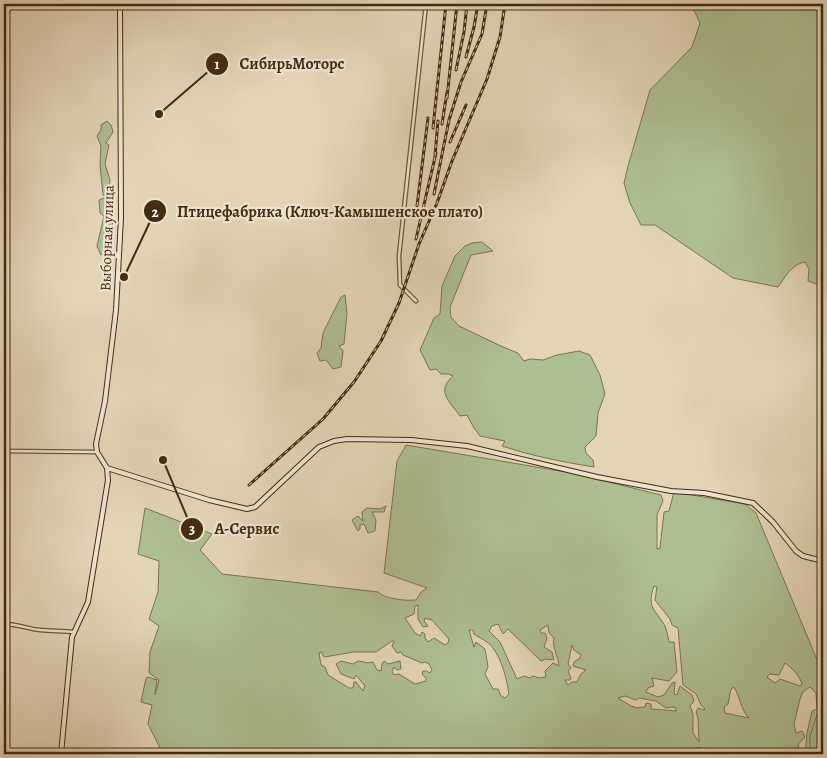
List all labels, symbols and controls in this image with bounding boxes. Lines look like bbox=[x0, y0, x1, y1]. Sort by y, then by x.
callout: СибирьМоторс bbox=[204, 48, 354, 79]
text: СибирьМоторс bbox=[240, 53, 345, 75]
text: 1 bbox=[214, 54, 220, 74]
street label: Выборная улица bbox=[95, 184, 119, 291]
callout: Птицефабрика (Ключ-Камышенское плато) bbox=[142, 196, 493, 227]
text: Птицефабрика (Ключ-Камышенское плато) bbox=[177, 201, 483, 223]
text: 2 bbox=[151, 202, 159, 222]
callout: А-Сервис bbox=[180, 513, 290, 544]
text: А-Сервис bbox=[214, 518, 279, 540]
text: 3 bbox=[189, 519, 195, 539]

